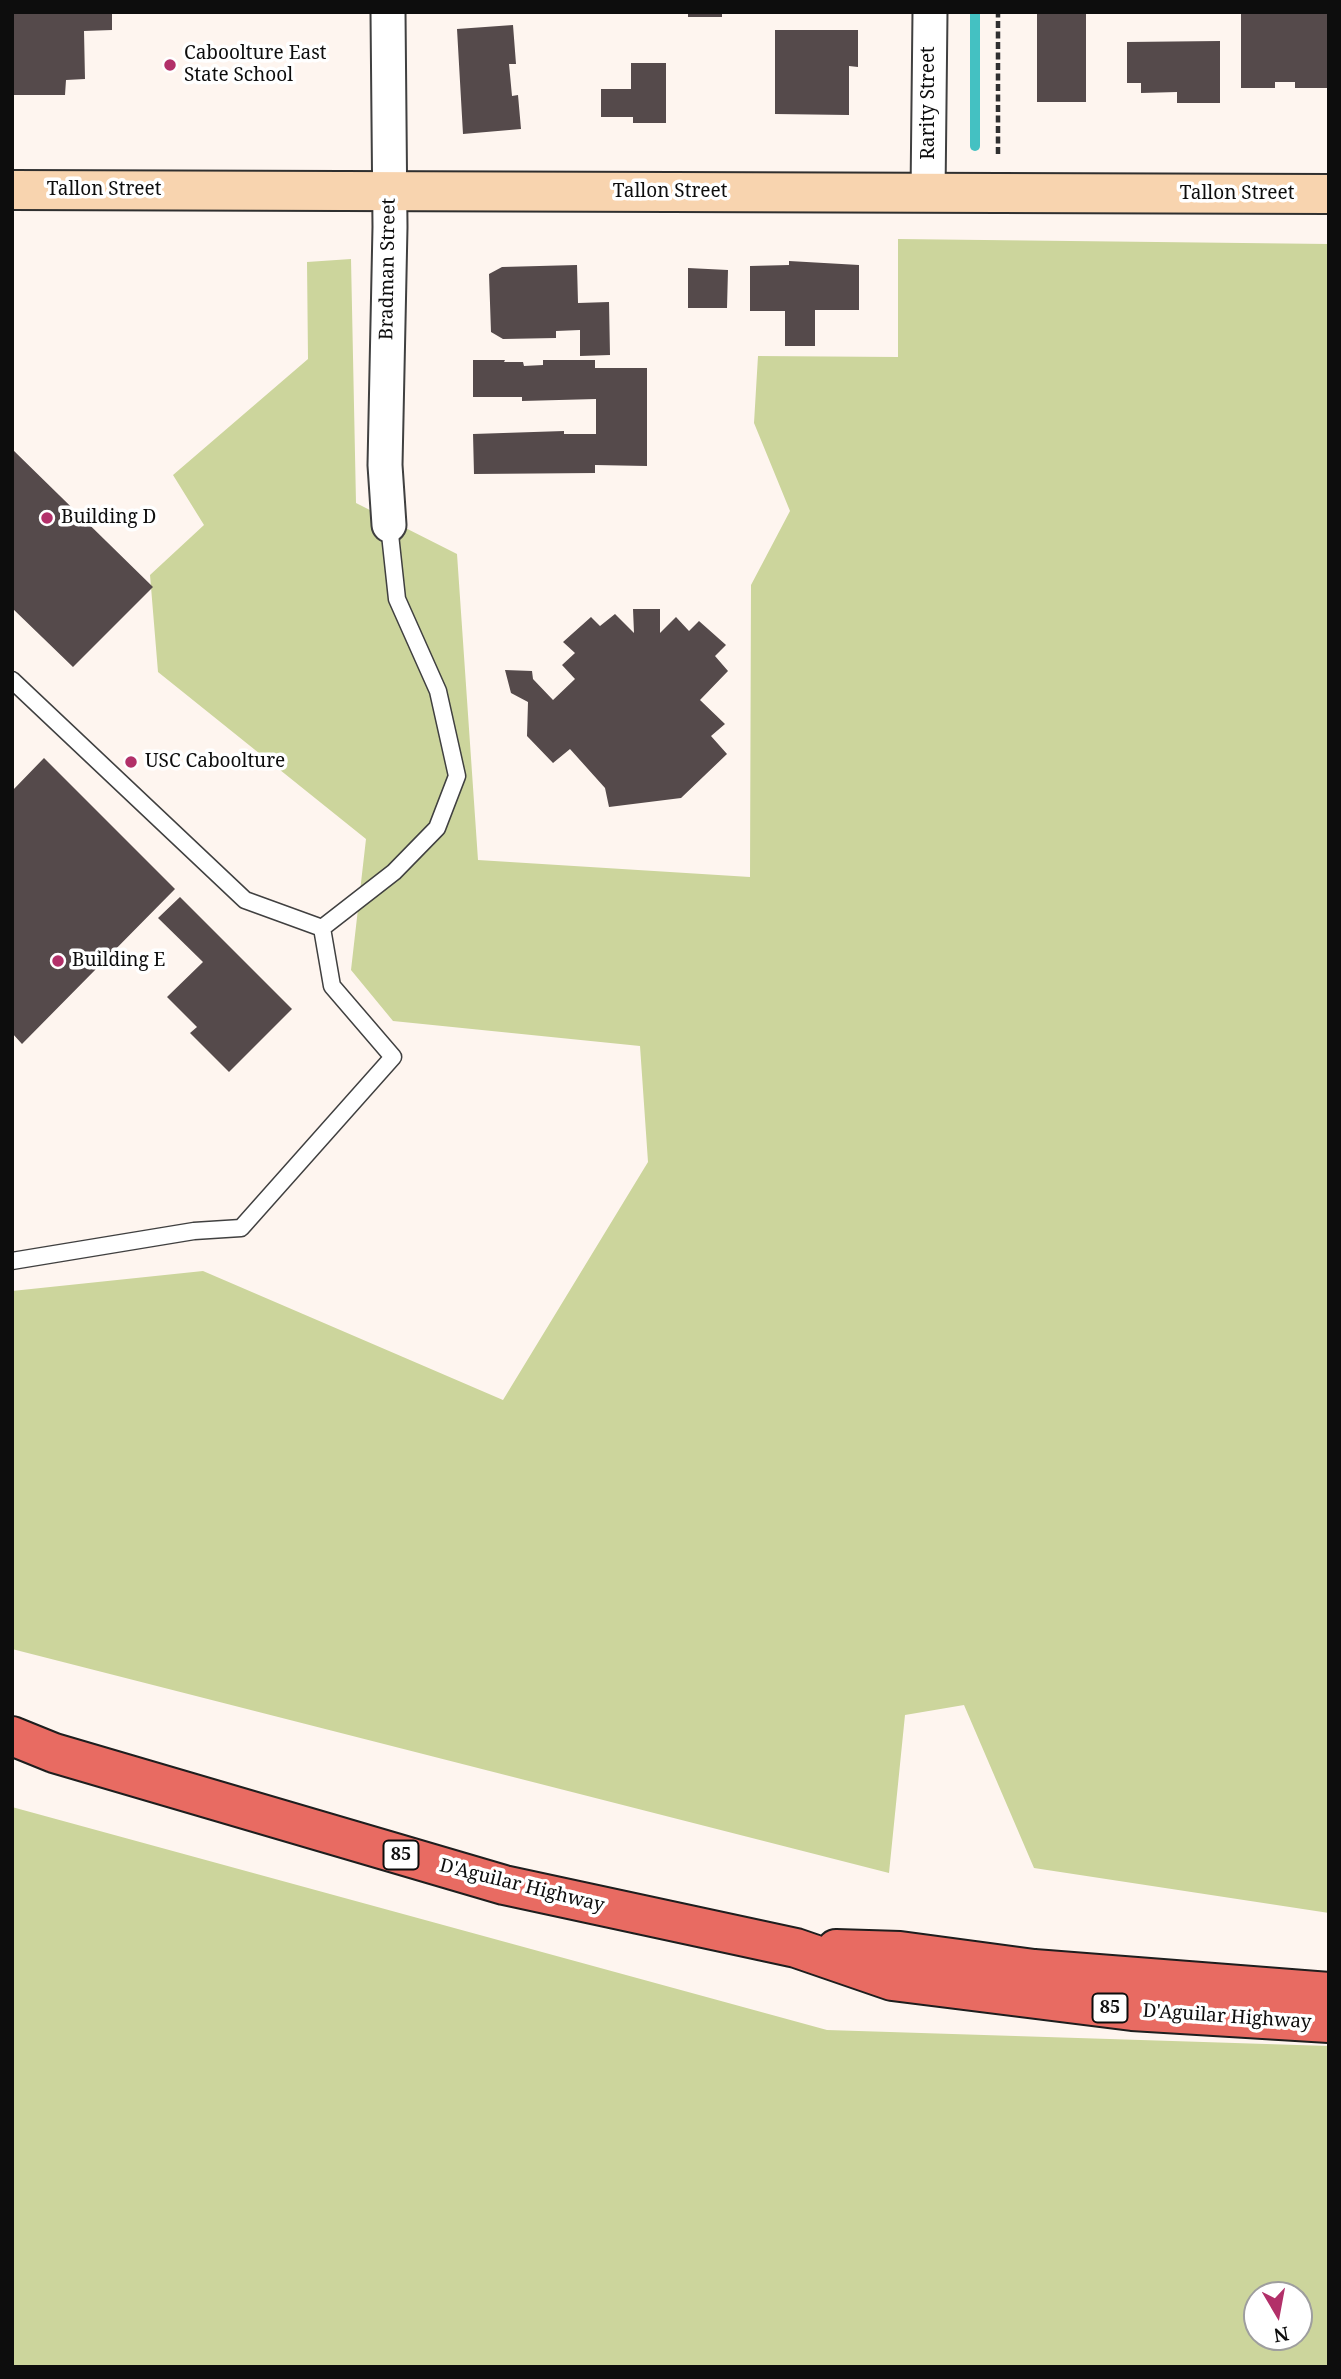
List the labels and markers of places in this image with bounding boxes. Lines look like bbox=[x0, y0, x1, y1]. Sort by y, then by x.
place label: Caboolture East State School bbox=[184, 43, 326, 87]
marker: Caboolture East State School bbox=[162, 57, 178, 73]
place label: Building D bbox=[61, 507, 156, 529]
marker: Building D bbox=[39, 510, 55, 526]
place label: USC Caboolture bbox=[145, 751, 285, 773]
marker: USC Caboolture bbox=[123, 754, 139, 770]
place label: Building E bbox=[72, 950, 165, 972]
marker: Building E bbox=[50, 953, 66, 969]

